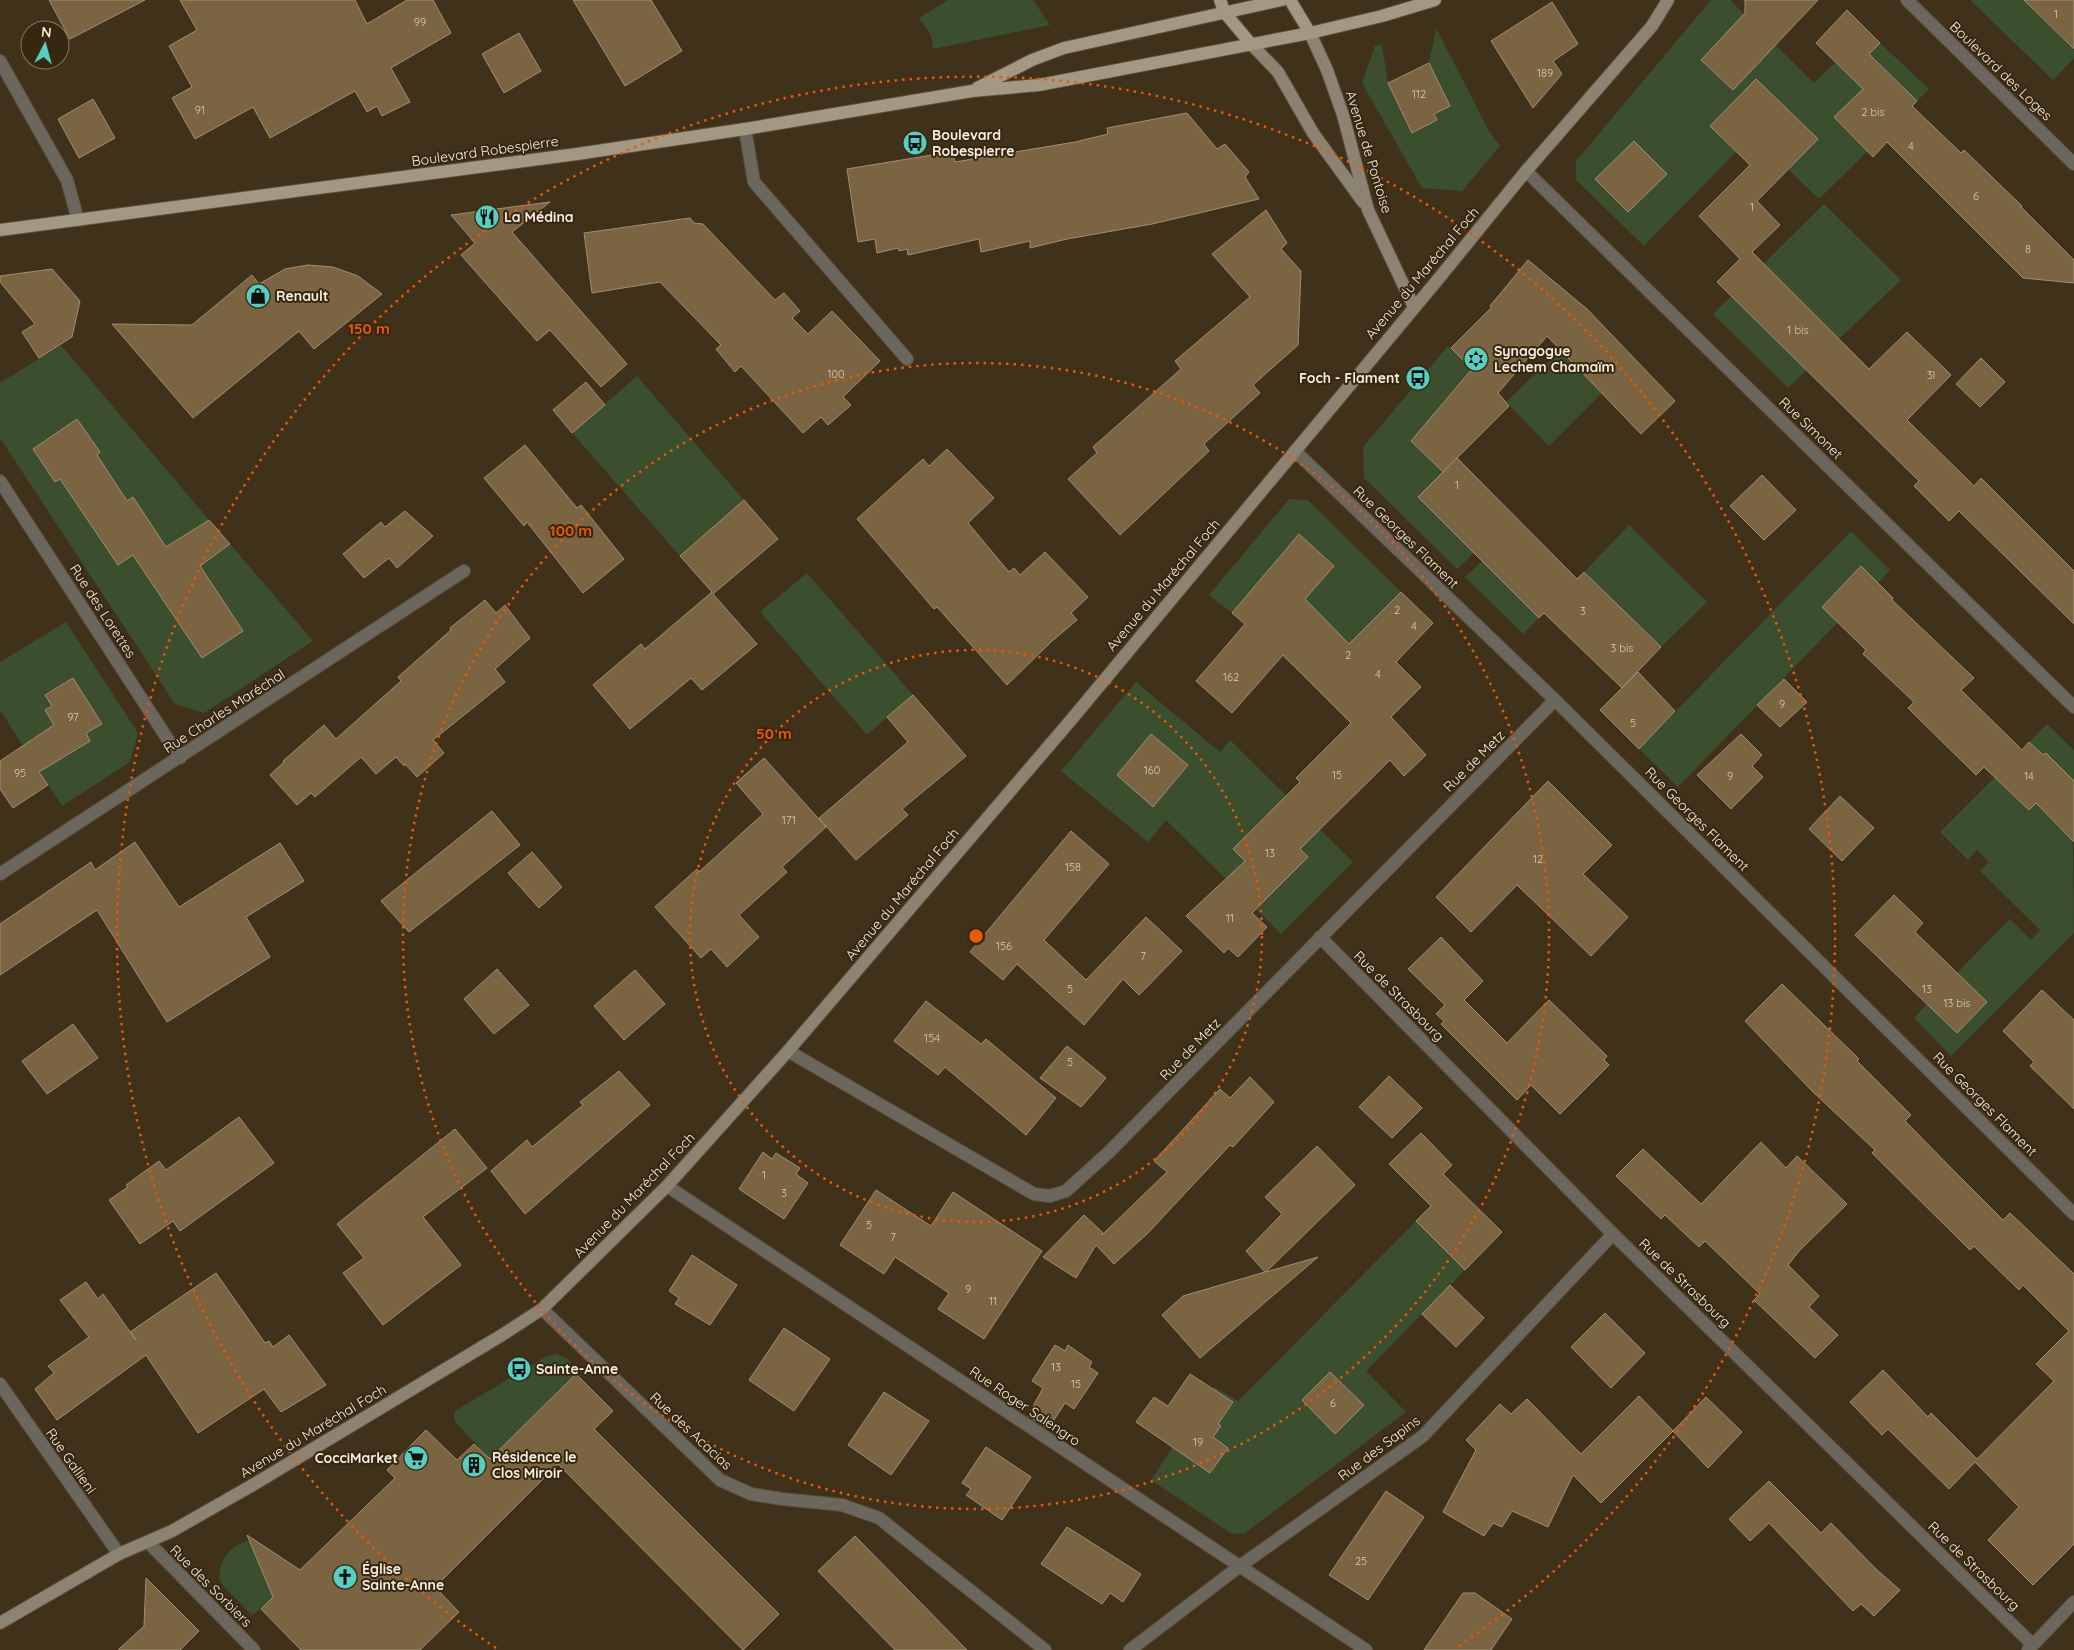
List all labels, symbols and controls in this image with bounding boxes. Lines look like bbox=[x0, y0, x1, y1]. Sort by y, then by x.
house number: 1 bbox=[2054, 7, 2058, 21]
house number: 99 bbox=[414, 15, 426, 29]
street label: Boulevard des Loges bbox=[1946, 18, 2056, 124]
north arrow bbox=[20, 20, 70, 70]
text: N bbox=[40, 23, 52, 42]
house number: 189 bbox=[1537, 66, 1553, 80]
house number: 112 bbox=[1412, 87, 1426, 101]
street label: Avenue de Pontoise bbox=[1342, 89, 1396, 216]
house number: 91 bbox=[195, 103, 205, 117]
house number: 2 bis bbox=[1861, 105, 1885, 119]
place label: Boulevard Robespierre bbox=[932, 126, 1015, 160]
bus stop icon: Boulevard Robespierre bbox=[902, 130, 928, 156]
street label: Boulevard Robespierre bbox=[410, 132, 560, 170]
house number: 4 bbox=[1908, 139, 1914, 153]
house number: 6 bbox=[1973, 189, 1979, 203]
house number: 1 bbox=[1750, 200, 1754, 214]
street label: Avenue du Maréchal Foch bbox=[1361, 203, 1483, 343]
restaurant icon: La Médina bbox=[474, 204, 500, 230]
place label: La Médina bbox=[504, 208, 574, 226]
house number: 8 bbox=[2025, 242, 2031, 256]
shop icon: Renault bbox=[245, 283, 271, 309]
place label: Renault bbox=[276, 287, 329, 305]
text: 150 m bbox=[348, 319, 390, 338]
house number: 1 bis bbox=[1787, 323, 1809, 337]
place label: Synagogue Lechem Chamaïm bbox=[1494, 342, 1614, 376]
synagogue icon: Synagogue Lechem Chamaïm bbox=[1463, 346, 1489, 372]
bus stop icon: Foch - Flament bbox=[1405, 365, 1431, 391]
house number: 100 bbox=[827, 367, 845, 381]
house number: 3I bbox=[1927, 368, 1935, 382]
place label: Foch - Flament bbox=[1299, 369, 1400, 387]
street label: Rue Simonet bbox=[1775, 393, 1847, 463]
house number: 1 bbox=[1455, 478, 1459, 492]
street label: Rue Georges Flament bbox=[1349, 482, 1463, 592]
street label: Avenue du Maréchal Foch bbox=[1102, 515, 1224, 655]
text: 100 m bbox=[550, 521, 592, 540]
street label: Rue des Lorettes bbox=[66, 561, 140, 661]
house number: 2 bbox=[1394, 603, 1400, 617]
house number: 3 bbox=[1580, 604, 1586, 618]
house number: 4 bbox=[1411, 619, 1417, 633]
house number: 3 bis bbox=[1611, 641, 1633, 655]
house number: 2 bbox=[1345, 648, 1351, 662]
street label: Rue Charles Maréchal bbox=[160, 665, 288, 757]
house number: 4 bbox=[1375, 667, 1381, 681]
house number: 162 bbox=[1223, 670, 1239, 684]
house number: 9 bbox=[1779, 697, 1785, 711]
house number: 97 bbox=[67, 710, 79, 724]
house number: 5 bbox=[1630, 716, 1636, 730]
text: 50 m bbox=[756, 724, 792, 743]
street label: Rue de Metz bbox=[1439, 726, 1509, 796]
house number: 160 bbox=[1144, 763, 1160, 777]
street label: Rue Georges Flament bbox=[1641, 763, 1753, 875]
house number: 95 bbox=[14, 766, 26, 780]
house number: 15 bbox=[1332, 768, 1342, 782]
house number: 9 bbox=[1727, 769, 1733, 783]
house number: 14 bbox=[2024, 769, 2034, 783]
house number: 171 bbox=[782, 813, 796, 827]
street label: Avenue du Maréchal Foch bbox=[841, 824, 963, 964]
house number: 13 bbox=[1265, 846, 1275, 860]
house number: 12 bbox=[1533, 852, 1543, 866]
house number: 158 bbox=[1065, 860, 1081, 874]
house number: 11 bbox=[1226, 911, 1234, 925]
centre of rings bbox=[967, 927, 985, 945]
house number: 156 bbox=[996, 939, 1012, 953]
street label: Rue de Strasbourg bbox=[1350, 947, 1448, 1045]
house number: 7 bbox=[1140, 949, 1146, 963]
house number: 5 bbox=[1067, 982, 1073, 996]
house number: 13 bbox=[1922, 982, 1932, 996]
house number: 13 bis bbox=[1943, 996, 1971, 1010]
street label: Rue de Metz bbox=[1156, 1014, 1224, 1084]
house number: 154 bbox=[924, 1031, 940, 1045]
street label: Rue Georges Flament bbox=[1929, 1048, 2041, 1160]
house number: 5 bbox=[1067, 1055, 1073, 1069]
street label: Avenue du Maréchal Foch bbox=[569, 1129, 699, 1261]
house number: 1 bbox=[762, 1168, 766, 1182]
house number: 3 bbox=[781, 1186, 787, 1200]
house number: 5 bbox=[866, 1218, 872, 1232]
house number: 7 bbox=[890, 1230, 896, 1244]
street label: Rue de Strasbourg bbox=[1635, 1235, 1735, 1331]
house number: 9 bbox=[965, 1282, 971, 1296]
house number: 11 bbox=[989, 1294, 997, 1308]
bus stop icon: Sainte-Anne bbox=[506, 1356, 532, 1382]
place label: Sainte-Anne bbox=[536, 1360, 618, 1378]
house number: 13 bbox=[1051, 1360, 1061, 1374]
street label: Rue Roger Salengro bbox=[966, 1362, 1084, 1450]
house number: 15 bbox=[1071, 1377, 1081, 1391]
street label: Avenue du Maréchal Foch bbox=[237, 1380, 389, 1482]
street label: Rue des Acacias bbox=[646, 1388, 736, 1474]
house number: 6 bbox=[1330, 1396, 1336, 1410]
street label: Rue des Sapins bbox=[1334, 1411, 1424, 1485]
street label: Rue Gallieni bbox=[42, 1425, 100, 1497]
house number: 19 bbox=[1193, 1435, 1203, 1449]
supermarket icon: CocciMarket bbox=[403, 1445, 429, 1471]
place label: Résidence le Clos Miroir bbox=[492, 1448, 577, 1482]
place label: CocciMarket bbox=[315, 1449, 398, 1467]
building icon: Résidence le Clos Miroir bbox=[461, 1452, 487, 1478]
street label: Rue de Strasbourg bbox=[1924, 1518, 2024, 1614]
street label: Rue des Sorbiers bbox=[166, 1541, 256, 1631]
house number: 25 bbox=[1355, 1554, 1367, 1568]
place label: Église Sainte-Anne bbox=[362, 1560, 444, 1594]
church icon: Église Sainte-Anne bbox=[332, 1564, 358, 1590]

